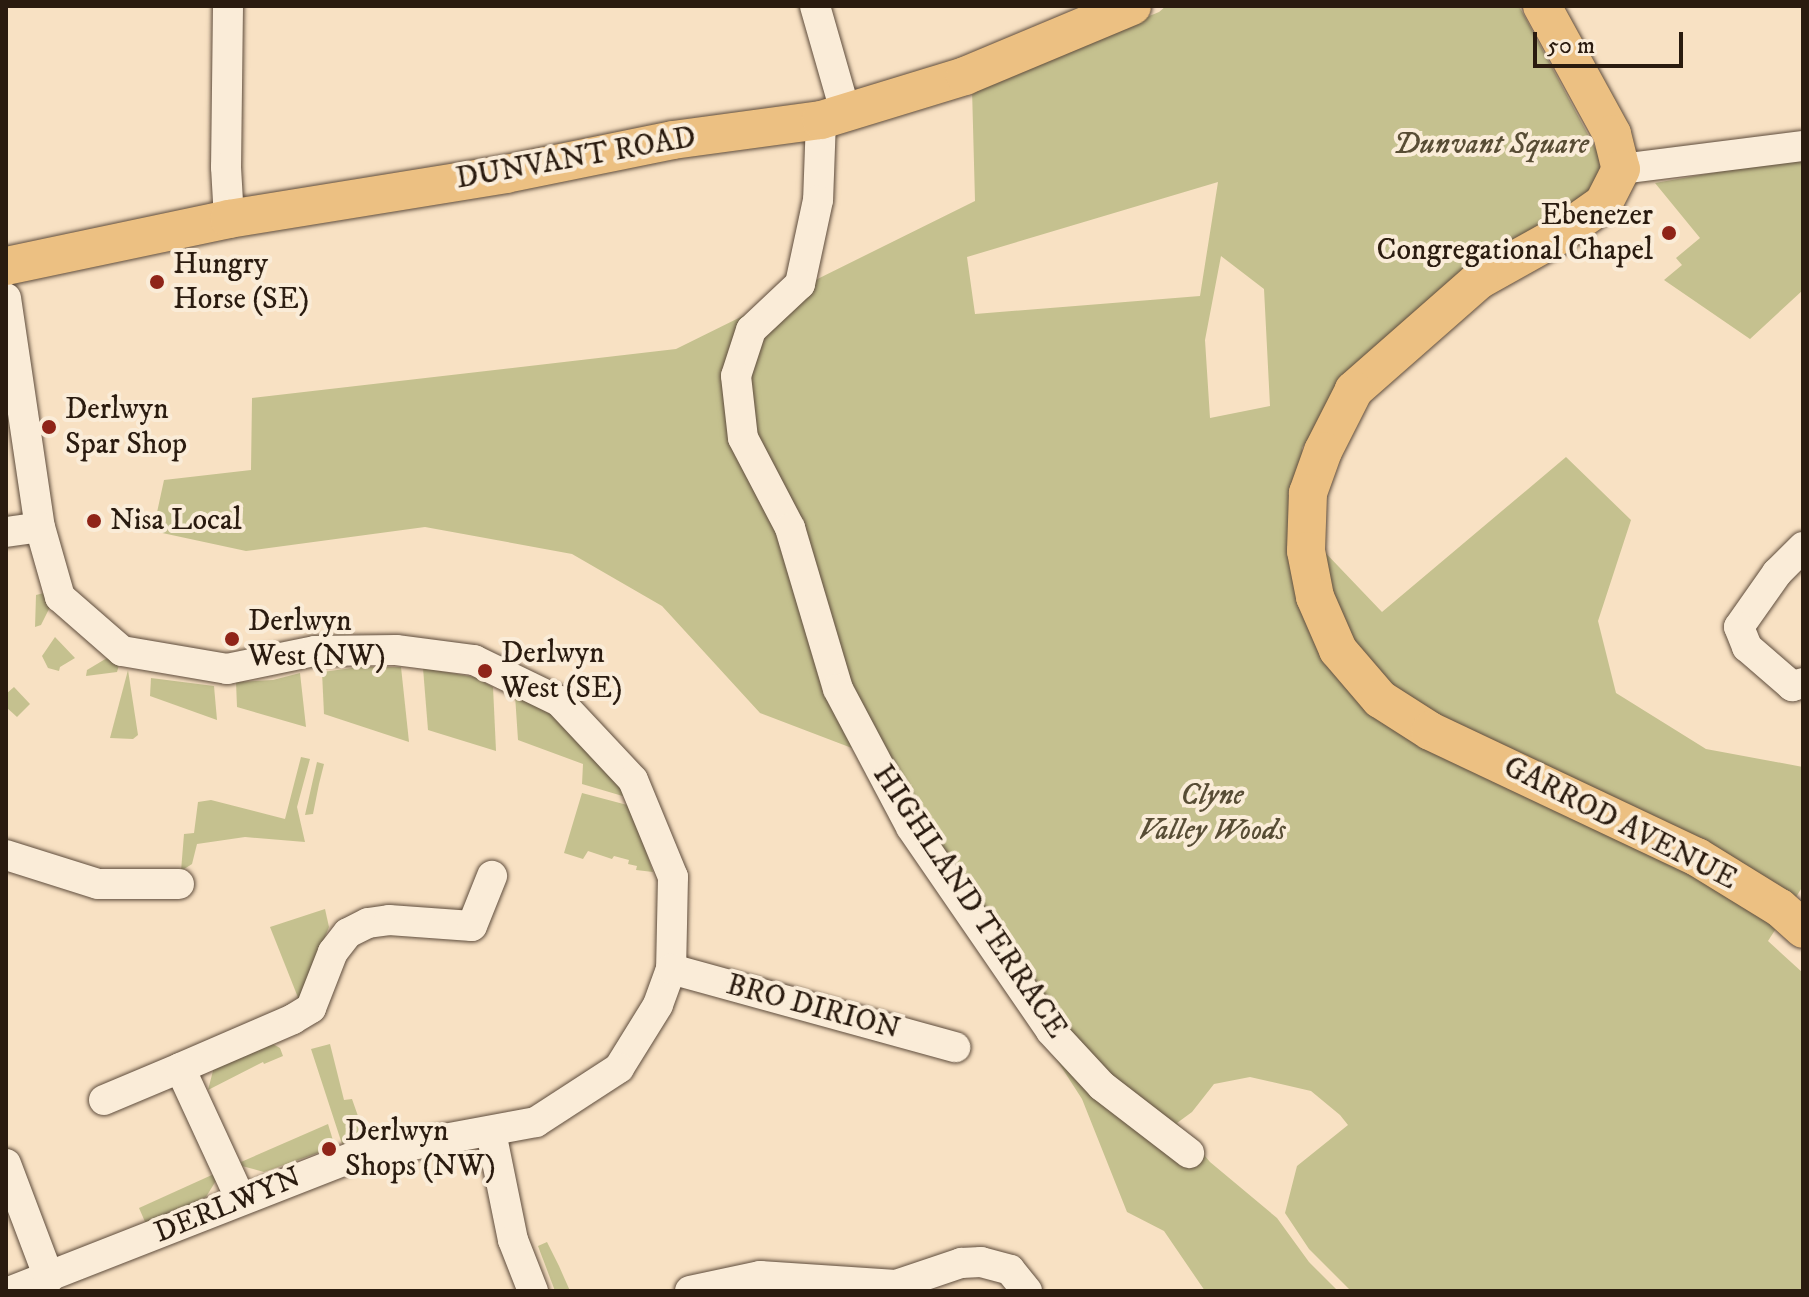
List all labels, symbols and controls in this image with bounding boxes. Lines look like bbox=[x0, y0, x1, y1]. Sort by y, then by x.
scale bar bbox=[1537, 16, 1687, 66]
text: 50 m bbox=[1547, 31, 1595, 61]
street label: DUNVANT ROAD bbox=[453, 120, 699, 198]
park label: Dunvant Square bbox=[1393, 127, 1589, 163]
place label: Ebenezer Congregational Chapel bbox=[1377, 198, 1653, 268]
marker: Ebenezer Congregational Chapel bbox=[1660, 224, 1678, 242]
place label: Hungry Horse (SE) bbox=[173, 247, 309, 318]
marker: Hungry Horse (SE) bbox=[148, 273, 166, 291]
place label: Derlwyn Spar Shop bbox=[65, 392, 187, 462]
marker: Derlwyn Spar Shop bbox=[40, 418, 58, 436]
place label: Nisa Local bbox=[110, 503, 242, 539]
marker: Nisa Local bbox=[85, 512, 103, 530]
place label: Derlwyn West (NW) bbox=[248, 604, 386, 674]
marker: Derlwyn West (NW) bbox=[223, 630, 241, 648]
place label: Derlwyn West (SE) bbox=[501, 636, 622, 706]
marker: Derlwyn West (SE) bbox=[476, 662, 494, 680]
street label: GARROD AVENUE bbox=[1497, 750, 1743, 898]
street label: HIGHLAND TERRACE bbox=[864, 758, 1074, 1046]
park label: Clyne Valley Woods bbox=[1138, 778, 1286, 848]
street label: BRO DIRION bbox=[722, 968, 904, 1048]
place label: Derlwyn Shops (NW) bbox=[345, 1114, 496, 1184]
marker: Derlwyn Shops (NW) bbox=[320, 1140, 338, 1158]
street label: DERLWYN bbox=[149, 1160, 307, 1252]

